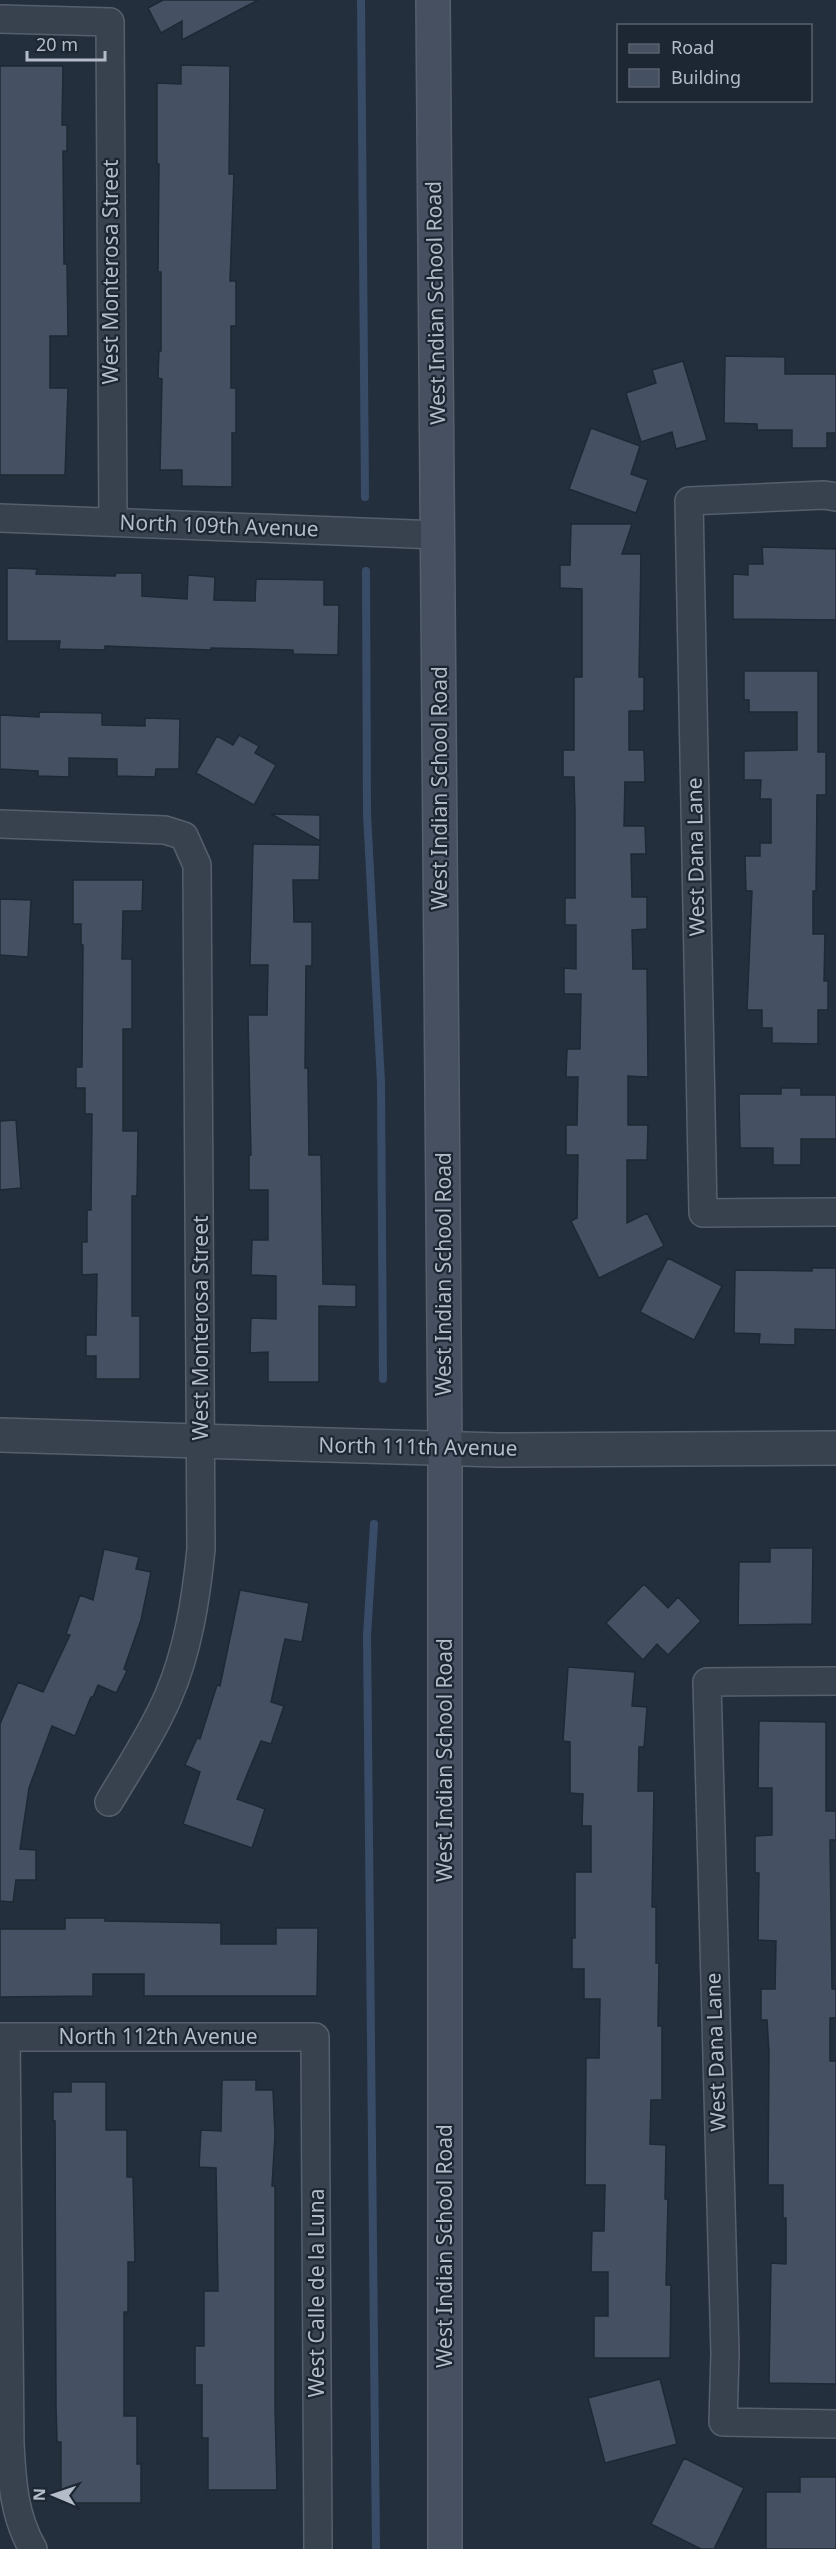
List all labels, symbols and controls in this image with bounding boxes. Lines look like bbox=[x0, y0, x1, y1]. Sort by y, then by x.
scale bar bbox=[27, 24, 105, 62]
legend bbox=[617, 24, 812, 102]
text: 20 m bbox=[36, 32, 78, 56]
text: Road bbox=[671, 35, 714, 59]
text: Building bbox=[671, 65, 741, 89]
street label: West Monterosa Street bbox=[96, 159, 124, 385]
street label: West Indian School Road bbox=[419, 181, 451, 425]
street label: North 109th Avenue bbox=[119, 508, 319, 542]
street label: West Indian School Road bbox=[425, 666, 453, 910]
street label: West Dana Lane bbox=[680, 777, 710, 937]
street label: West Indian School Road bbox=[429, 1152, 457, 1396]
street label: West Monterosa Street bbox=[186, 1215, 214, 1441]
street label: North 111th Avenue bbox=[318, 1430, 518, 1462]
street label: West Indian School Road bbox=[430, 1638, 458, 1882]
street label: West Dana Lane bbox=[698, 1972, 732, 2132]
street label: North 112th Avenue bbox=[58, 2022, 258, 2050]
street label: West Indian School Road bbox=[430, 2124, 458, 2368]
street label: West Calle de la Luna bbox=[302, 2189, 330, 2397]
north arrow bbox=[24, 2465, 84, 2525]
text: N bbox=[28, 2488, 50, 2501]

